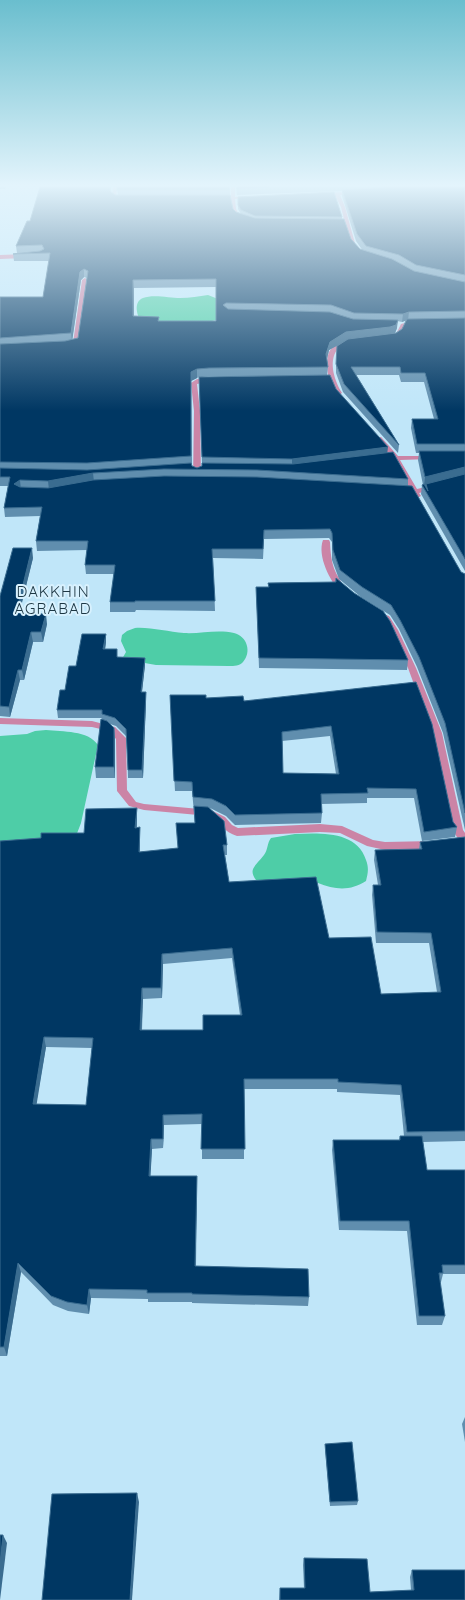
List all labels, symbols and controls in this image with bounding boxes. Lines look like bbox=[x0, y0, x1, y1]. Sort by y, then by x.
district label: DAKKHIN AGRABAD bbox=[14, 582, 92, 618]

